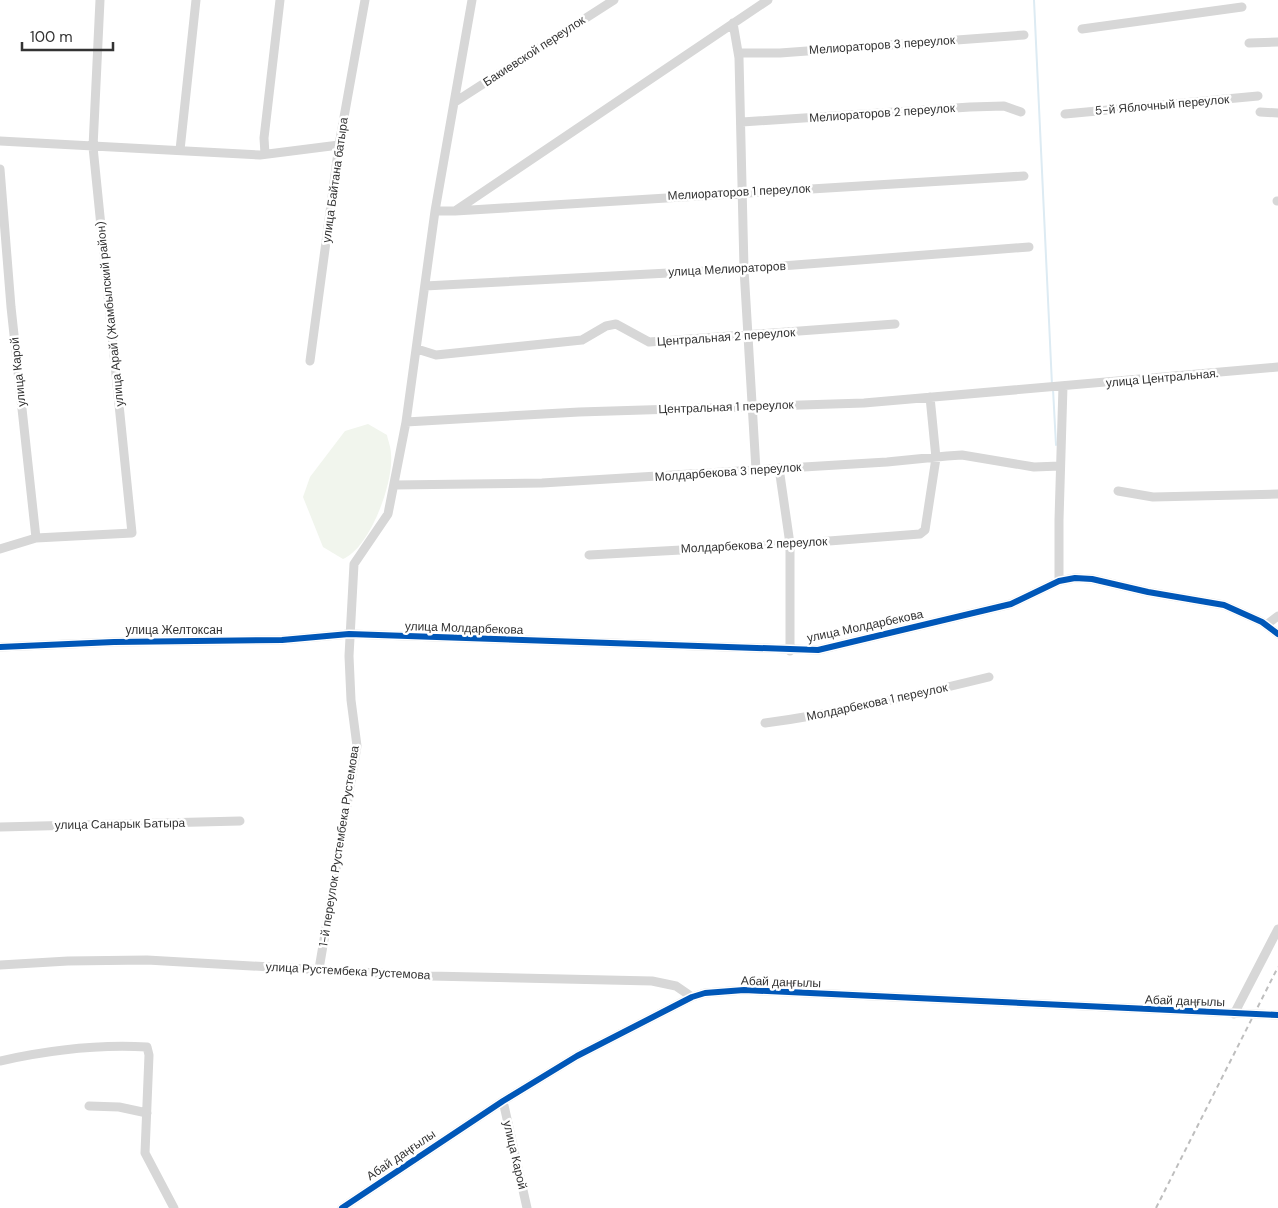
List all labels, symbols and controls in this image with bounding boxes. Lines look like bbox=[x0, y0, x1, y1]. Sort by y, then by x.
street label: Бакиевской переулок bbox=[480, 12, 589, 90]
scale bar bbox=[22, 20, 114, 52]
text: 100 m bbox=[30, 27, 73, 47]
street label: Мелиораторов 3 переулок bbox=[808, 32, 956, 58]
street label: 5-й Яблочный переулок bbox=[1094, 91, 1231, 119]
street label: Мелиораторов 2 переулок bbox=[809, 100, 956, 126]
street label: улица Байтана батыра bbox=[318, 116, 352, 244]
street label: Мелиораторов 1 переулок bbox=[667, 180, 812, 204]
street label: улица Арай (Жамбылский район) bbox=[92, 221, 128, 407]
street label: улица Мелиораторов bbox=[668, 258, 786, 280]
street label: Центральная 2 переулок bbox=[656, 324, 796, 350]
street label: улица Карой bbox=[6, 336, 30, 408]
street label: улица Центральная. bbox=[1105, 365, 1219, 391]
street label: Центральная 1 переулок bbox=[658, 397, 795, 417]
street label: Молдарбекова 3 переулок bbox=[654, 459, 803, 485]
street label: Молдарбекова 2 переулок bbox=[680, 533, 828, 557]
street label: улица Молдарбекова bbox=[805, 606, 925, 646]
street label: улица Молдарбекова bbox=[405, 618, 524, 638]
street label: улица Желтоксан bbox=[125, 622, 223, 638]
street label: Молдарбекова 1 переулок bbox=[805, 679, 950, 725]
street label: 1-й переулок Рустембека Рустемова bbox=[315, 744, 363, 948]
street label: улица Санарык Батыра bbox=[55, 815, 186, 833]
street label: улица Рустембека Рустемова bbox=[265, 959, 431, 983]
street label: Абай даңғылы bbox=[741, 973, 821, 991]
street label: Абай даңғылы bbox=[1145, 992, 1225, 1010]
street label: улица Карой bbox=[499, 1119, 531, 1191]
street label: Абай даңғылы bbox=[363, 1126, 439, 1184]

